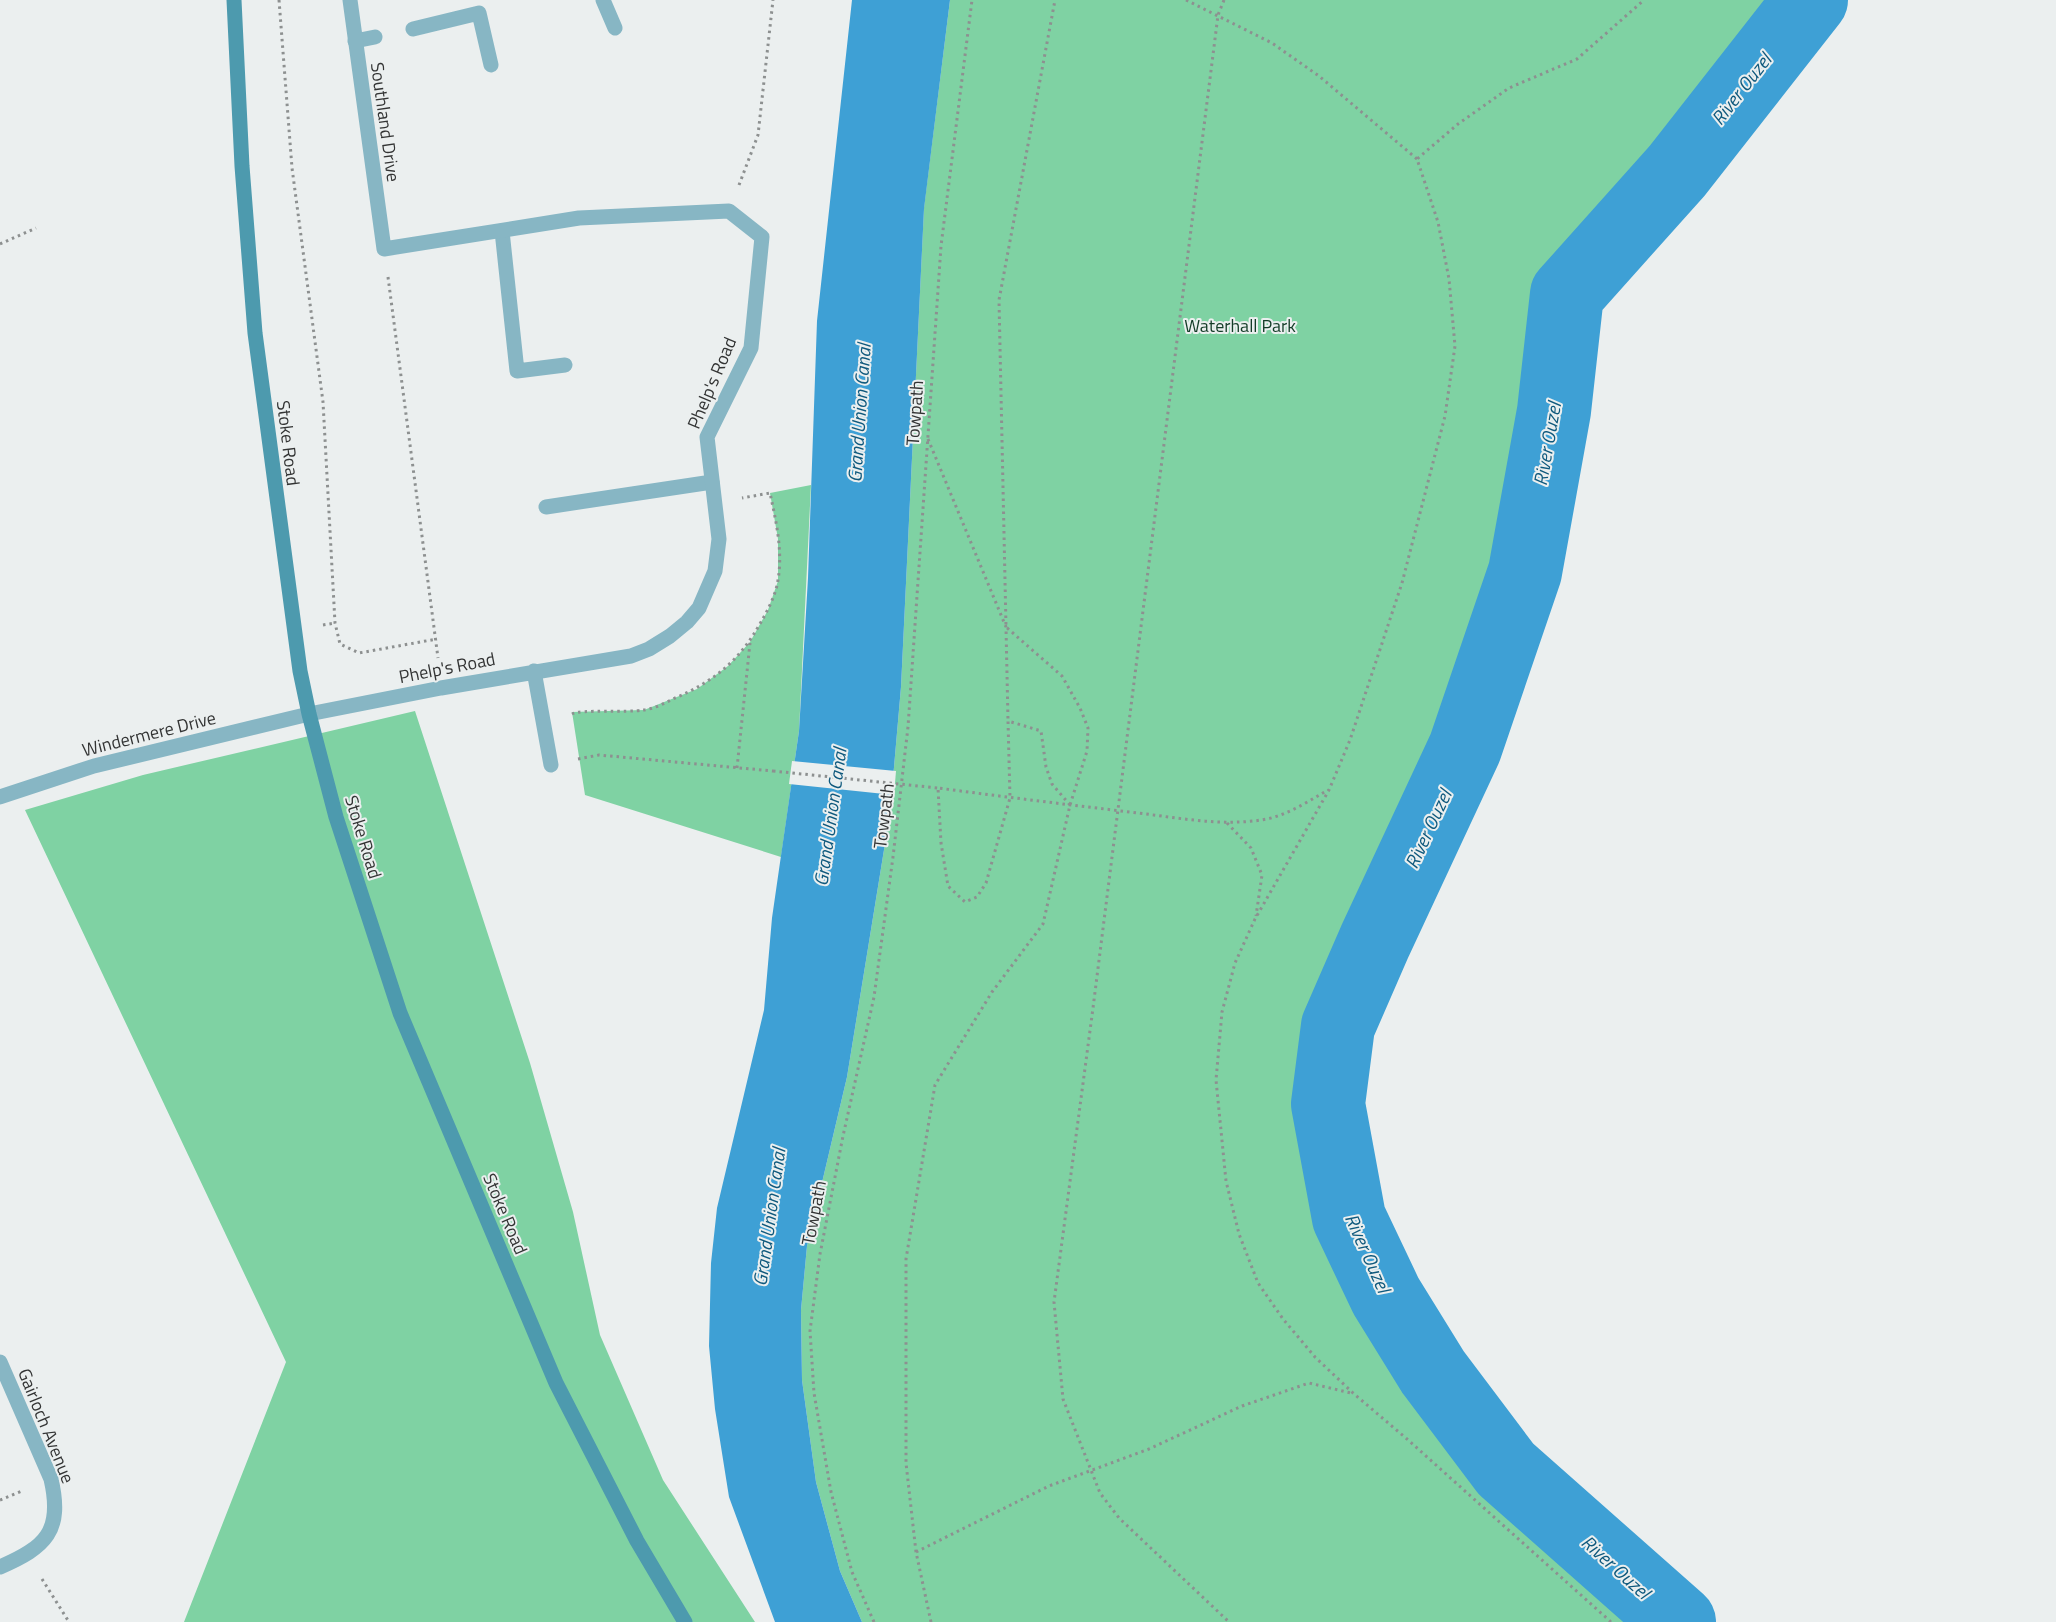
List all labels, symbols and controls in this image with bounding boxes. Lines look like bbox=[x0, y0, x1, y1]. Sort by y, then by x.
water label: River Ouzel bbox=[1703, 45, 1779, 131]
street label: Southland Drive bbox=[364, 60, 407, 183]
park label: Waterhall Park bbox=[1184, 312, 1296, 339]
street label: Phelp's Road bbox=[680, 333, 743, 433]
water label: Grand Union Canal bbox=[839, 341, 878, 483]
street label: Towpath bbox=[899, 379, 930, 447]
water label: River Ouzel bbox=[1525, 398, 1568, 488]
street label: Stoke Road bbox=[270, 399, 307, 487]
street label: Phelp's Road bbox=[396, 645, 497, 690]
street label: Windermere Drive bbox=[79, 704, 219, 763]
water label: Grand Union Canal bbox=[805, 744, 854, 888]
street label: Towpath bbox=[866, 782, 901, 850]
water label: River Ouzel bbox=[1397, 783, 1459, 873]
street label: Stoke Road bbox=[338, 792, 389, 882]
water label: Grand Union Canal bbox=[744, 1144, 793, 1288]
street label: Stoke Road bbox=[476, 1169, 535, 1259]
street label: Towpath bbox=[794, 1178, 833, 1248]
water label: River Ouzel bbox=[1338, 1208, 1400, 1299]
street label: Gairloch Avenue bbox=[11, 1364, 82, 1487]
water label: River Ouzel bbox=[1575, 1528, 1659, 1607]

